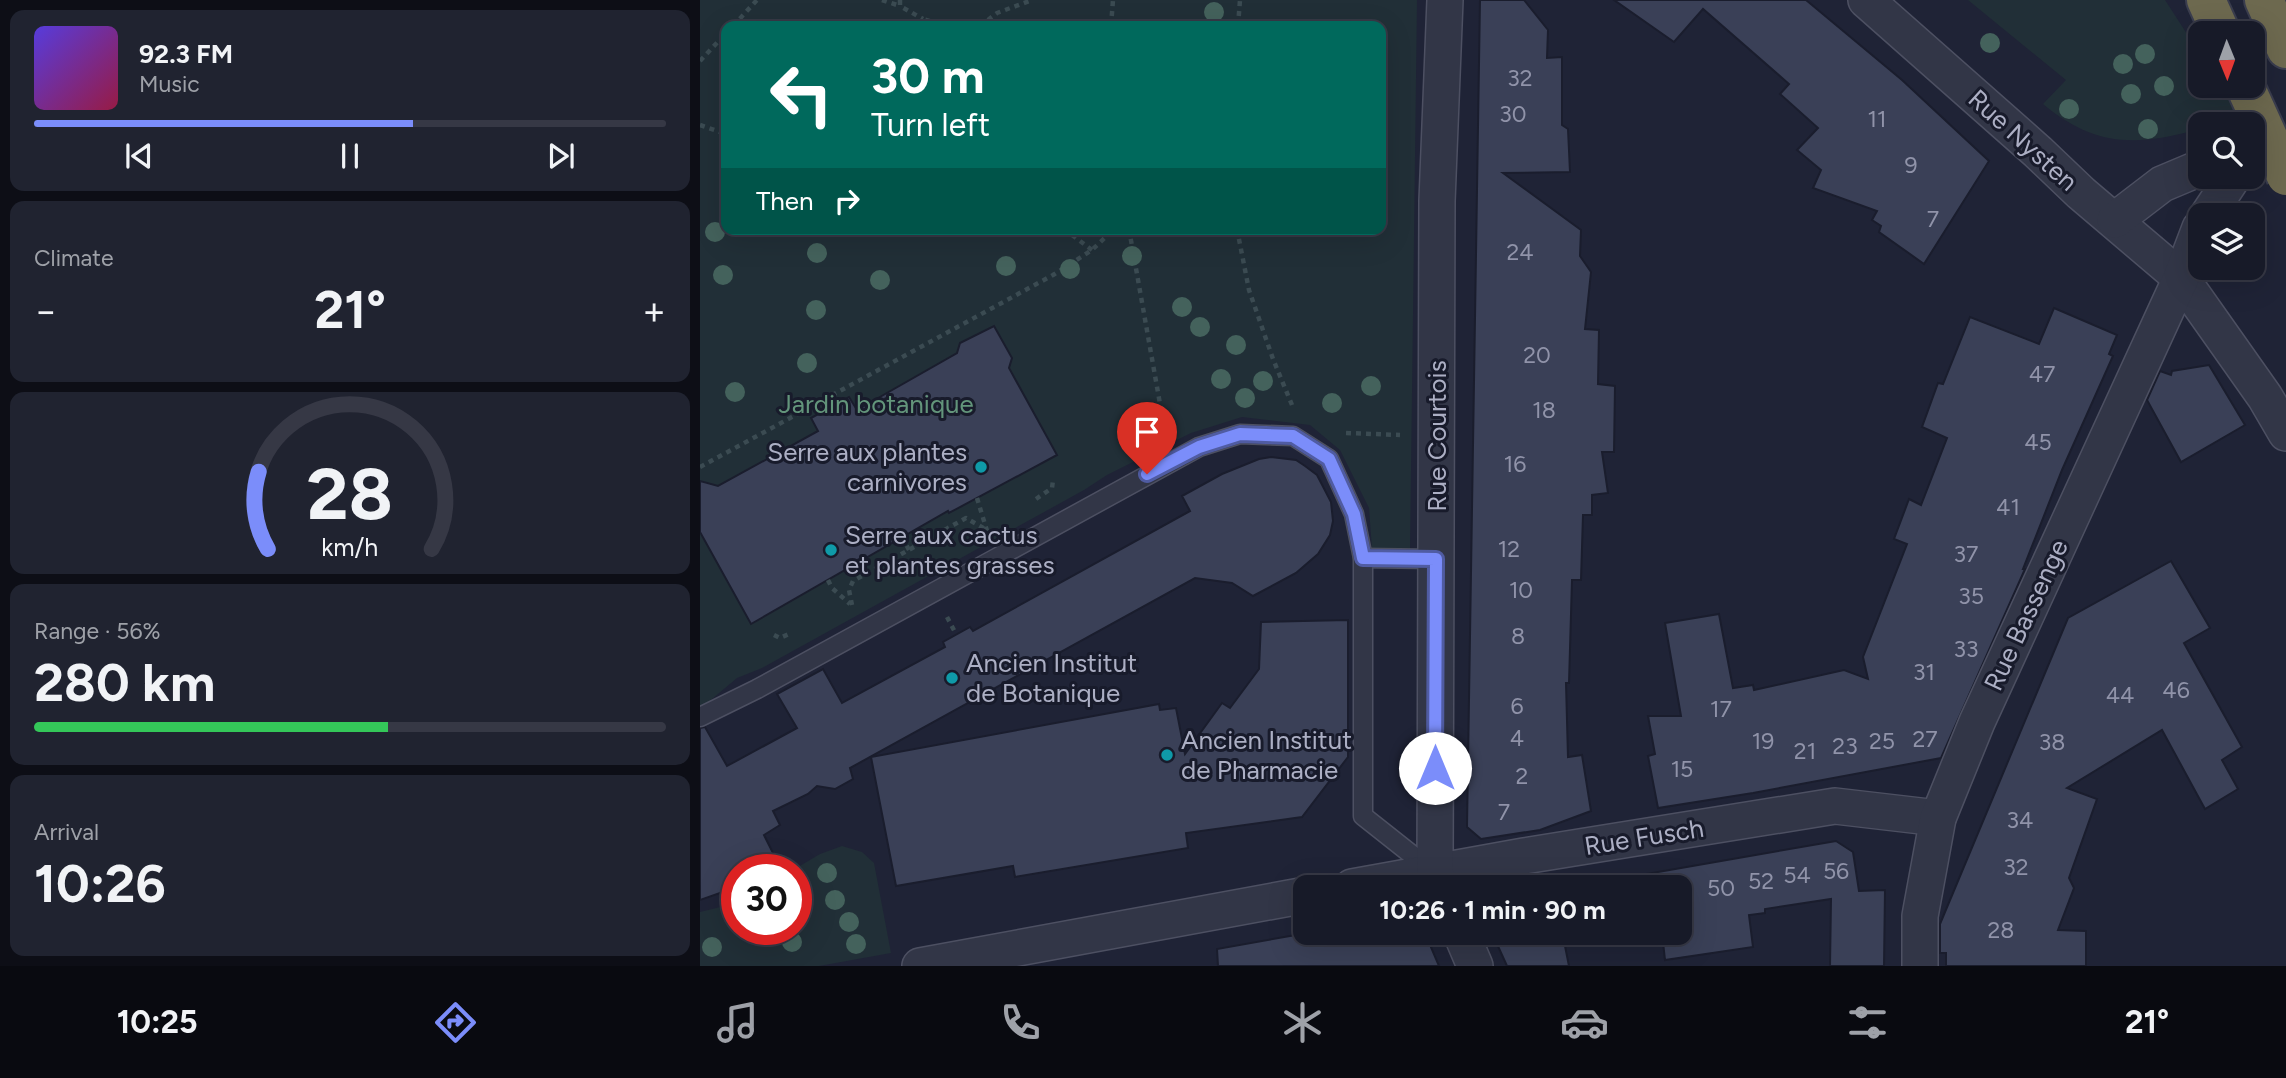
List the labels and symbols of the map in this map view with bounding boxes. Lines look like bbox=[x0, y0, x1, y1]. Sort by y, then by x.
north arrow bbox=[2188, 21, 2264, 98]
house number: 32 bbox=[1507, 64, 1533, 92]
street label: Rue Nysten bbox=[1962, 83, 2084, 197]
house number: 30 bbox=[1499, 100, 1527, 128]
house number: 11 bbox=[1868, 105, 1887, 133]
house number: 9 bbox=[1904, 151, 1918, 179]
house number: 7 bbox=[1927, 205, 1939, 233]
house number: 24 bbox=[1506, 238, 1534, 266]
house number: 20 bbox=[1523, 341, 1551, 369]
street label: Rue Courtois bbox=[1421, 360, 1453, 512]
house number: 47 bbox=[2029, 360, 2055, 388]
park label: Jardin botanique bbox=[778, 388, 974, 420]
house number: 18 bbox=[1532, 396, 1556, 424]
pin bbox=[1117, 402, 1177, 474]
house number: 45 bbox=[2024, 428, 2052, 456]
place label: Serre aux plantes carnivores bbox=[767, 436, 967, 498]
house number: 16 bbox=[1504, 450, 1526, 478]
marker: Serre aux plantes carnivores bbox=[973, 459, 989, 475]
house number: 41 bbox=[1996, 493, 2020, 521]
place label: Serre aux cactus et plantes grasses bbox=[845, 519, 1055, 581]
street label: Rue Bassenge bbox=[1977, 534, 2075, 696]
house number: 12 bbox=[1498, 535, 1520, 563]
house number: 37 bbox=[1954, 540, 1978, 568]
marker: Serre aux cactus et plantes grasses bbox=[823, 542, 839, 558]
house number: 10 bbox=[1509, 576, 1533, 604]
house number: 35 bbox=[1958, 582, 1984, 610]
house number: 8 bbox=[1511, 622, 1525, 650]
house number: 33 bbox=[1953, 635, 1979, 663]
place label: Ancien Institut de Botanique bbox=[966, 647, 1137, 709]
house number: 31 bbox=[1913, 658, 1935, 686]
marker: Ancien Institut de Botanique bbox=[944, 670, 960, 686]
house number: 46 bbox=[2162, 676, 2190, 704]
house number: 44 bbox=[2106, 681, 2134, 709]
house number: 6 bbox=[1510, 692, 1524, 720]
house number: 17 bbox=[1710, 695, 1732, 723]
place label: Ancien Institut de Pharmacie bbox=[1181, 724, 1352, 786]
house number: 4 bbox=[1510, 724, 1524, 752]
house number: 27 bbox=[1912, 725, 1938, 753]
house number: 19 bbox=[1752, 727, 1774, 755]
house number: 25 bbox=[1869, 727, 1895, 755]
house number: 38 bbox=[2039, 728, 2065, 756]
position arrow bbox=[1398, 731, 1472, 805]
house number: 23 bbox=[1832, 732, 1858, 760]
house number: 21 bbox=[1794, 737, 1816, 765]
marker: Ancien Institut de Pharmacie bbox=[1159, 747, 1175, 763]
house number: 15 bbox=[1671, 755, 1693, 783]
house number: 2 bbox=[1516, 762, 1528, 790]
house number: 7 bbox=[1498, 798, 1510, 826]
house number: 34 bbox=[2007, 806, 2033, 834]
street label: Rue Fusch bbox=[1582, 812, 1706, 862]
house number: 32 bbox=[2003, 853, 2029, 881]
speed limit sign: 30 bbox=[721, 854, 812, 945]
house number: 56 bbox=[1823, 857, 1849, 885]
house number: 54 bbox=[1783, 861, 1811, 889]
house number: 52 bbox=[1748, 867, 1774, 895]
house number: 50 bbox=[1707, 874, 1735, 902]
house number: 28 bbox=[1988, 916, 2014, 944]

